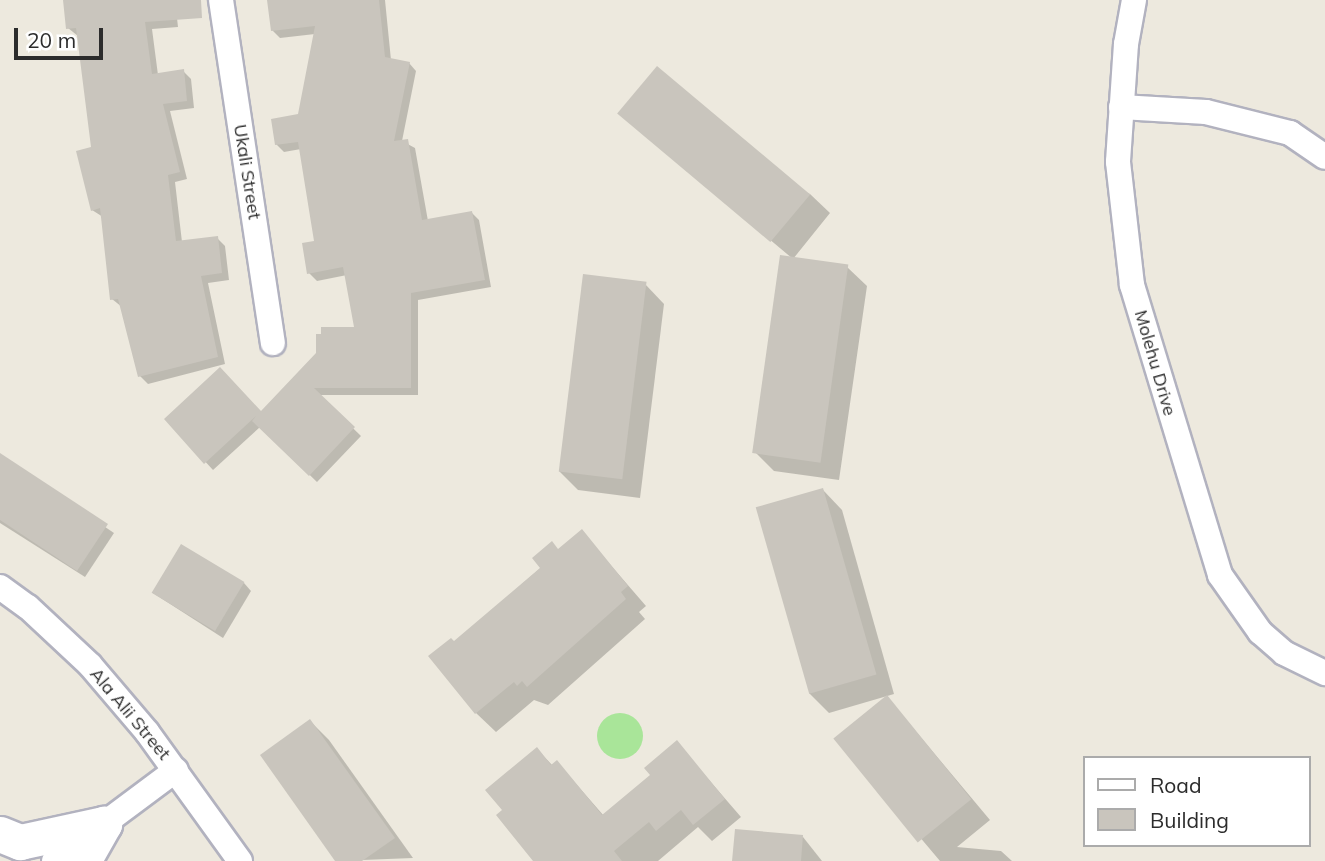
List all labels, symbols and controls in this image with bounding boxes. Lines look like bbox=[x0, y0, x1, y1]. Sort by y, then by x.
scale bar bbox=[18, 14, 107, 58]
text: 20 m bbox=[27, 27, 76, 53]
street label: Ukali Street bbox=[229, 123, 265, 221]
street label: Molehu Drive bbox=[1130, 308, 1180, 418]
street label: Ala Alii Street bbox=[85, 664, 175, 764]
legend bbox=[1084, 756, 1311, 847]
text: Road bbox=[1150, 772, 1201, 798]
text: Building bbox=[1150, 807, 1229, 833]

